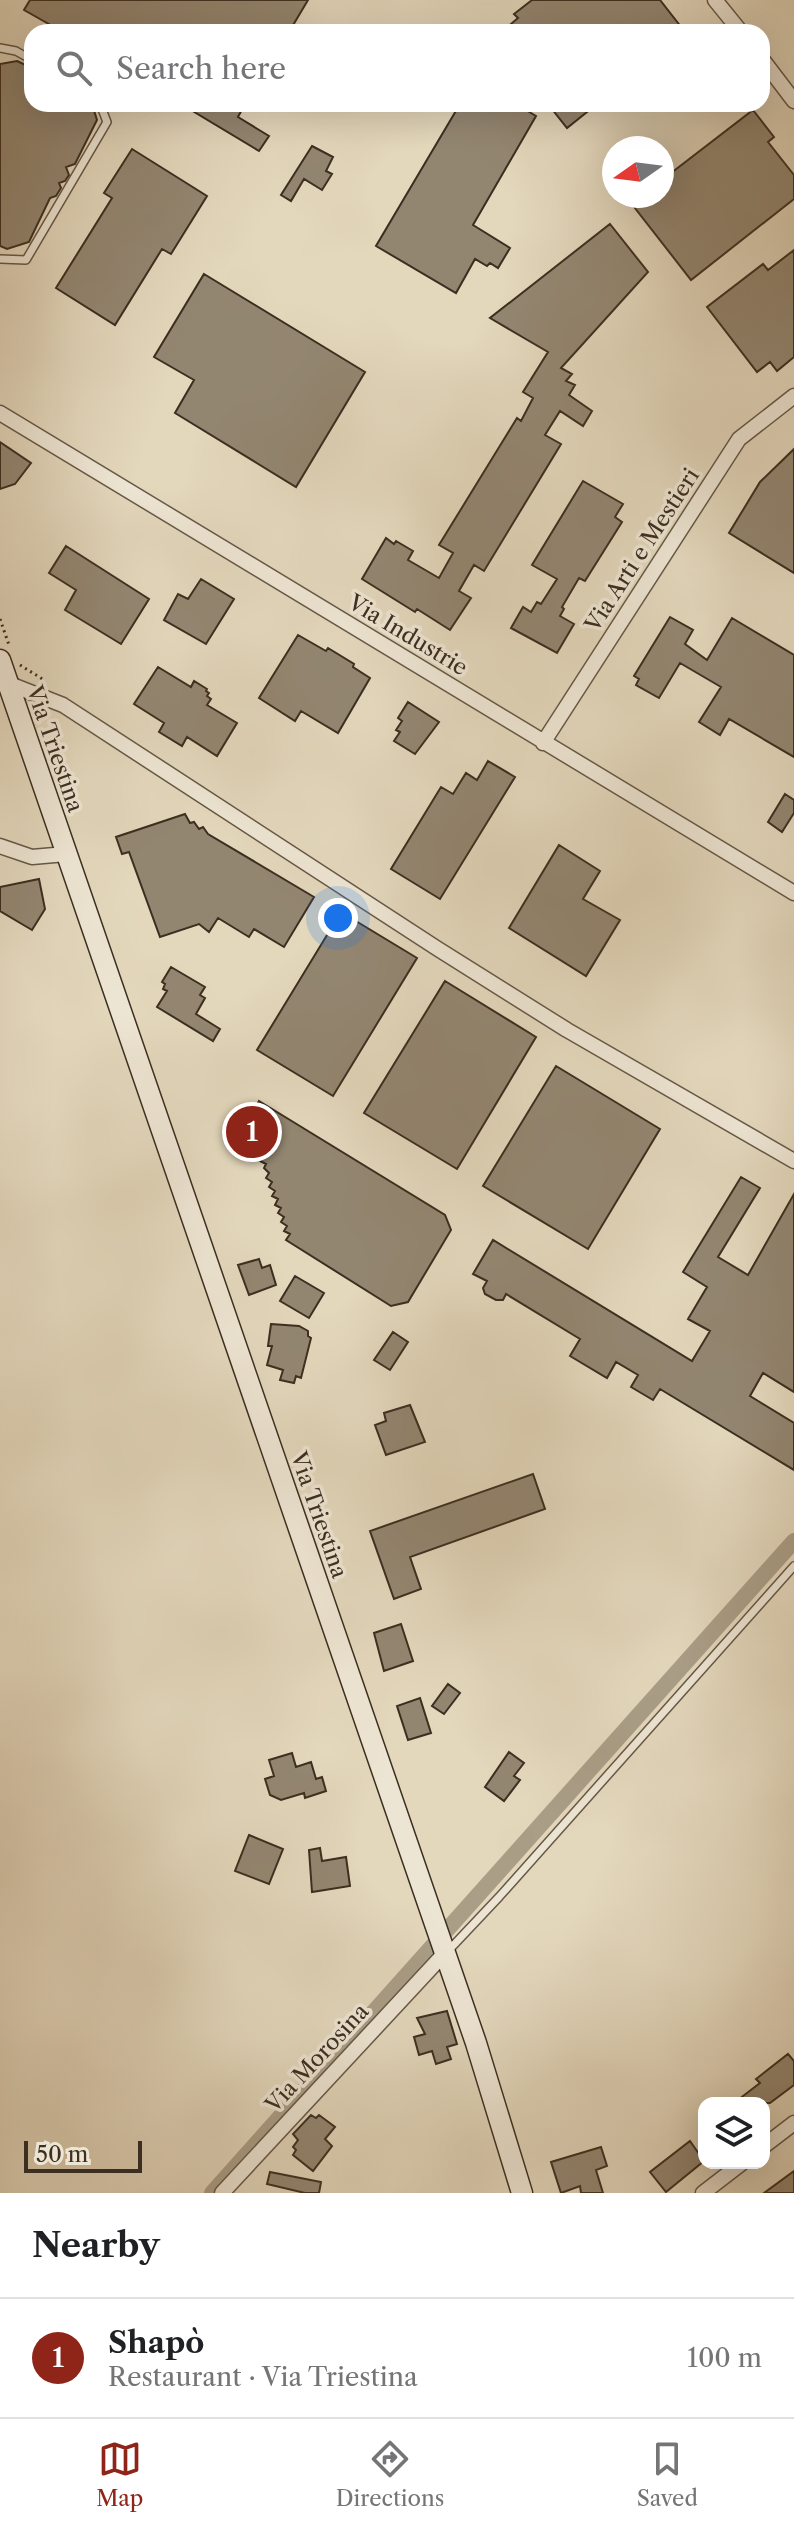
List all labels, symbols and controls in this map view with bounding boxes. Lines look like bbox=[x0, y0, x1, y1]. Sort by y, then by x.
search box bbox=[24, 24, 770, 112]
icon: search bbox=[52, 46, 96, 90]
text: Search here bbox=[116, 50, 286, 87]
north arrow bbox=[602, 136, 674, 208]
street label: Via Arti e Mestieri bbox=[579, 463, 705, 638]
street label: Via Industrie bbox=[343, 588, 473, 681]
street label: Via Triestina bbox=[20, 681, 89, 816]
your location bbox=[318, 898, 358, 938]
pin: 1 bbox=[226, 1102, 278, 1162]
street label: Via Triestina bbox=[284, 1447, 353, 1582]
street label: Via Morosina bbox=[259, 1998, 375, 2119]
map controls bbox=[698, 2097, 770, 2169]
button: layers bbox=[698, 2097, 770, 2169]
scale bar bbox=[24, 2137, 142, 2173]
text: 50 m bbox=[36, 2141, 88, 2168]
text: Nearby bbox=[32, 2224, 160, 2266]
text: Shapò bbox=[108, 2324, 204, 2361]
text: 1 bbox=[52, 2342, 64, 2374]
text: 100 m bbox=[687, 2342, 762, 2374]
text: Restaurant · Via Triestina bbox=[108, 2361, 418, 2393]
tab: Map bbox=[96, 2437, 143, 2512]
tab: Directions bbox=[336, 2437, 444, 2512]
tab: Saved bbox=[637, 2437, 698, 2512]

